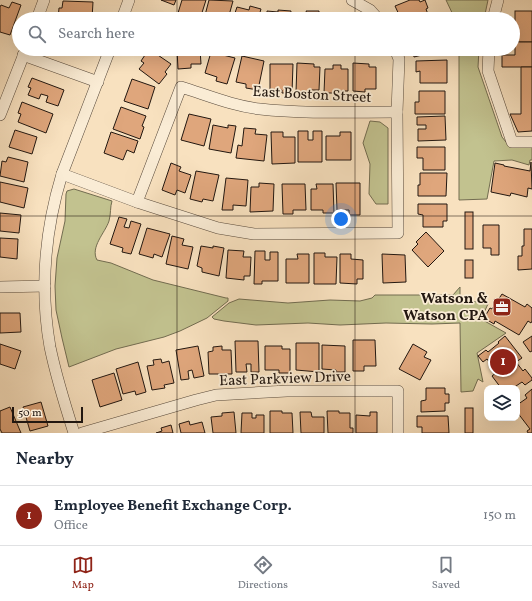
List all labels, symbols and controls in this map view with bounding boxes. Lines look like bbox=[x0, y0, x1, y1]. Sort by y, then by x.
search box bbox=[12, 12, 520, 56]
icon: search bbox=[26, 23, 48, 45]
text: Search here bbox=[58, 24, 135, 45]
street label: East Boston Street bbox=[252, 82, 372, 109]
your location bbox=[331, 209, 351, 229]
place label: Watson & Watson CPA bbox=[403, 289, 488, 327]
office icon: Watson & Watson CPA bbox=[491, 296, 513, 318]
pin: 1 bbox=[490, 347, 516, 377]
street label: East Parkview Drive bbox=[219, 367, 351, 392]
map controls bbox=[484, 385, 520, 421]
button: layers bbox=[484, 385, 520, 421]
scale bar bbox=[12, 405, 83, 424]
text: 50 m bbox=[18, 406, 42, 421]
text: Nearby bbox=[16, 448, 74, 471]
text: Employee Benefit Exchange Corp. bbox=[54, 496, 292, 517]
text: 1 bbox=[26, 507, 32, 525]
text: 150 m bbox=[483, 507, 516, 525]
text: Office bbox=[54, 517, 88, 535]
tab: Map bbox=[72, 554, 94, 593]
tab: Directions bbox=[238, 554, 288, 593]
tab: Saved bbox=[432, 554, 460, 593]

